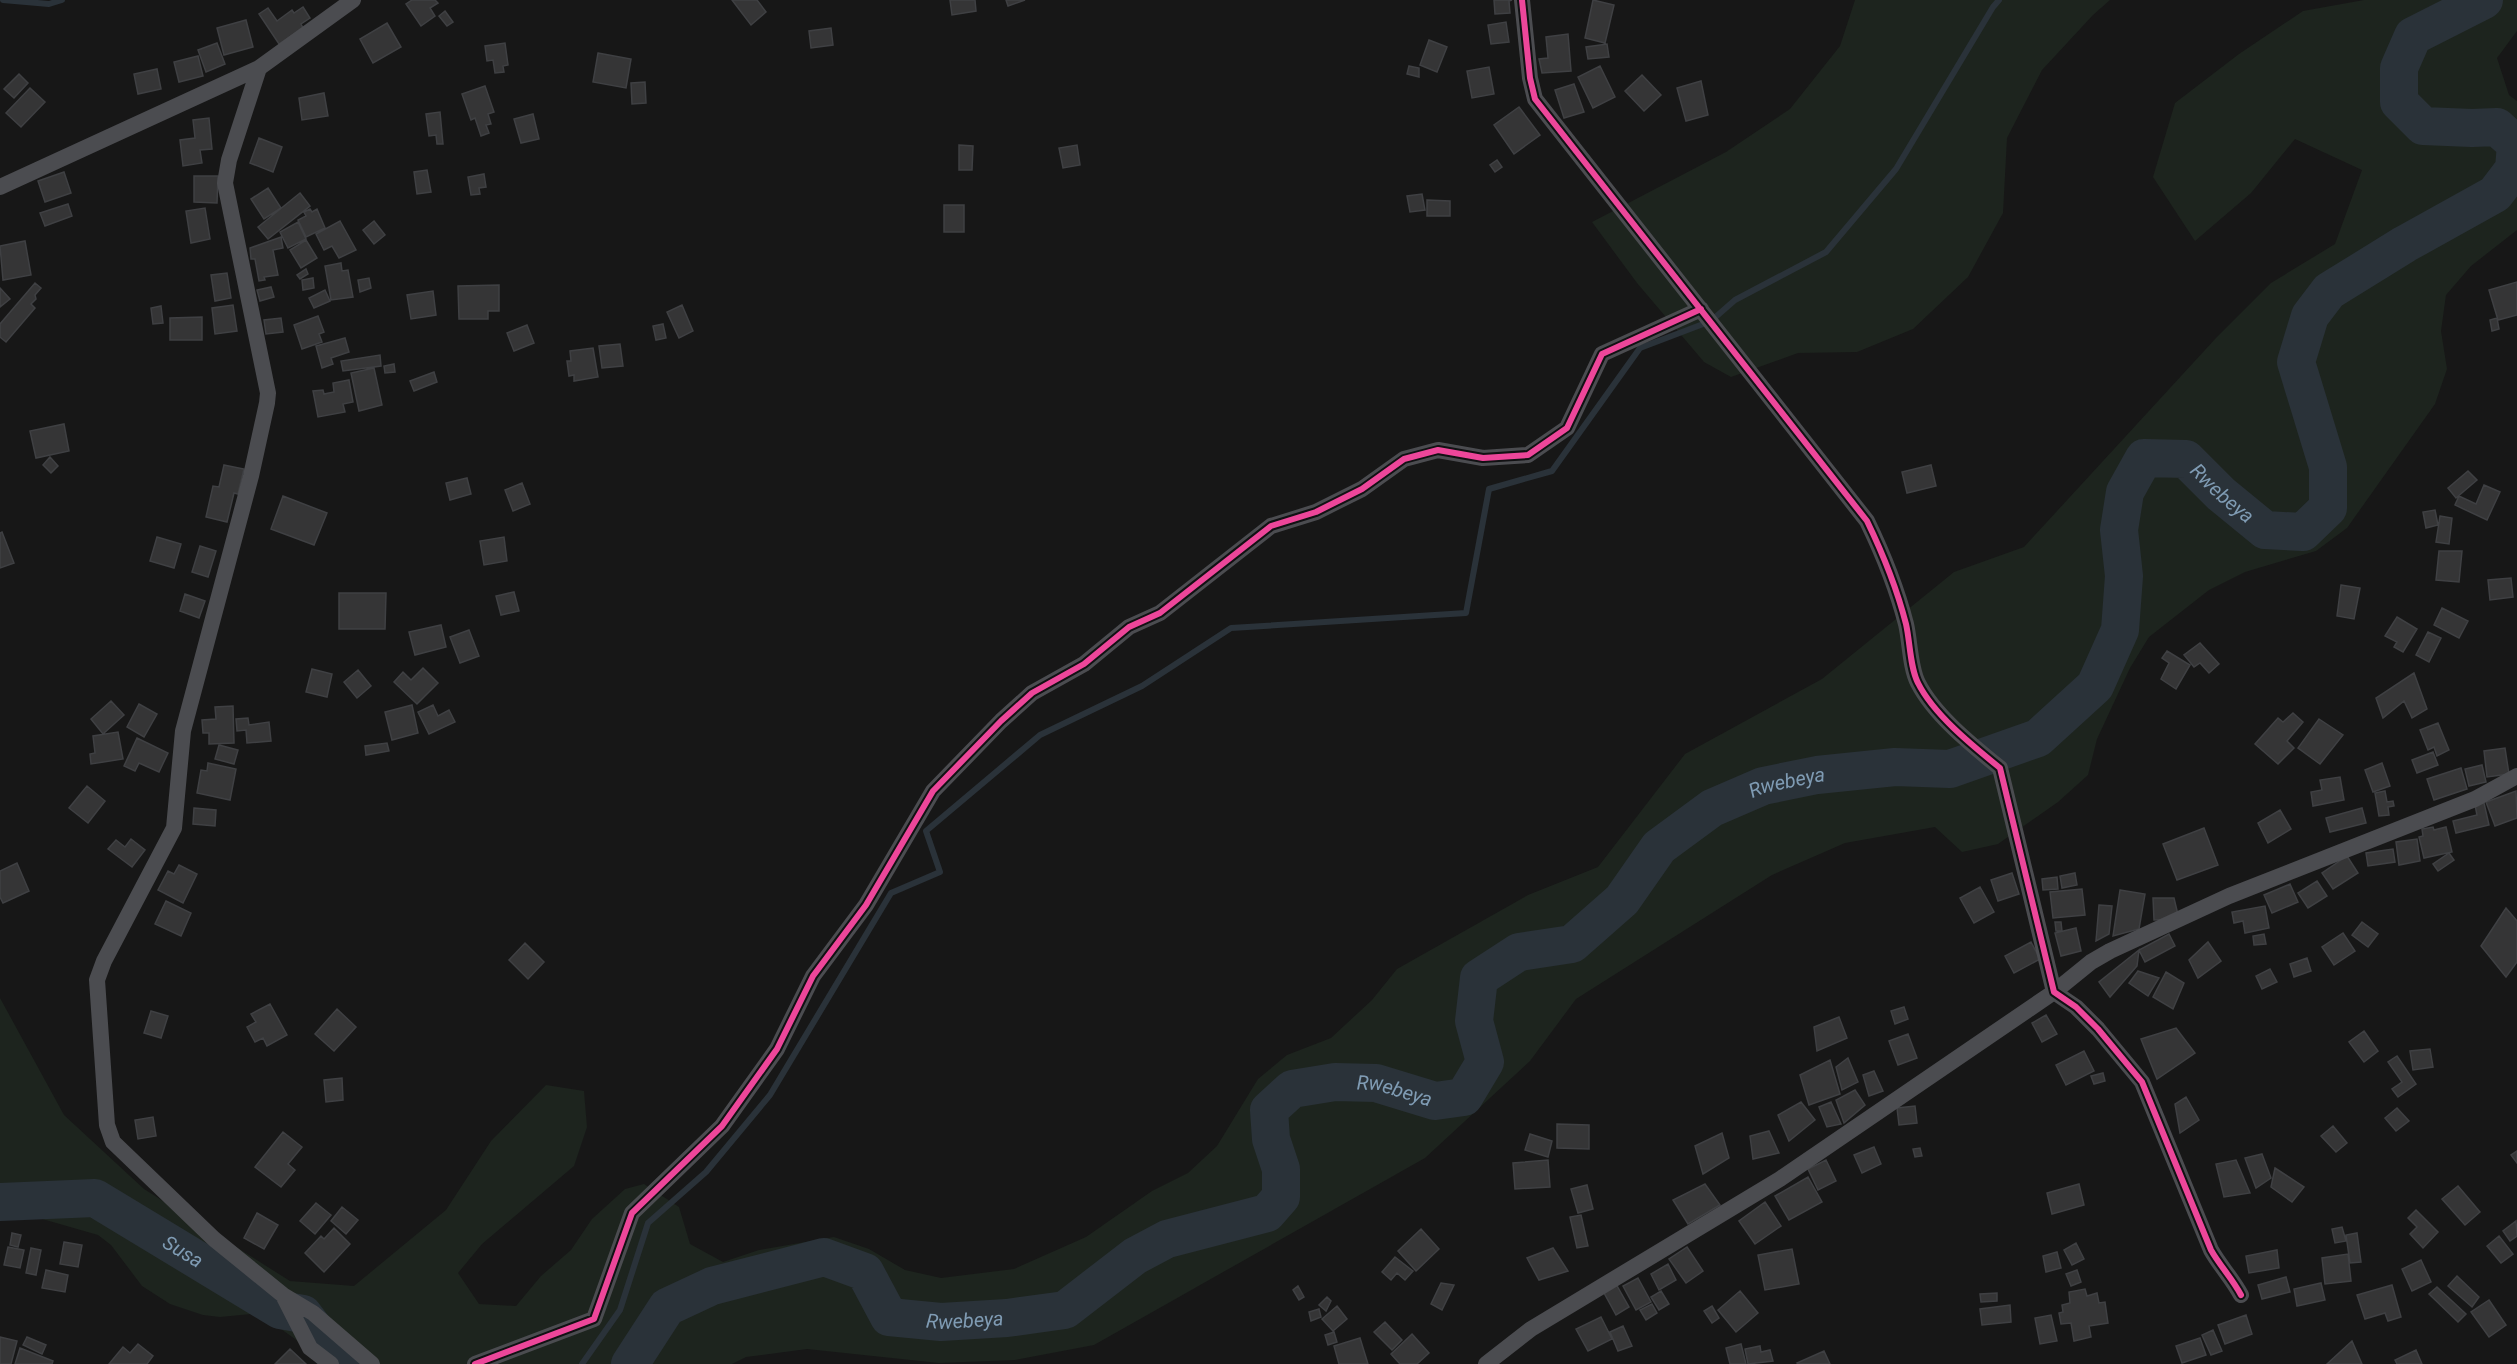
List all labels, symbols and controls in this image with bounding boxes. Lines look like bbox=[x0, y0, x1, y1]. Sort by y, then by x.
water label: Rwebeya bbox=[2185, 458, 2259, 528]
water label: Rwebeya bbox=[1745, 762, 1826, 803]
water label: Rwebeya bbox=[1356, 1071, 1435, 1111]
water label: Susa bbox=[159, 1230, 208, 1273]
water label: Rwebeya bbox=[925, 1306, 1004, 1334]

